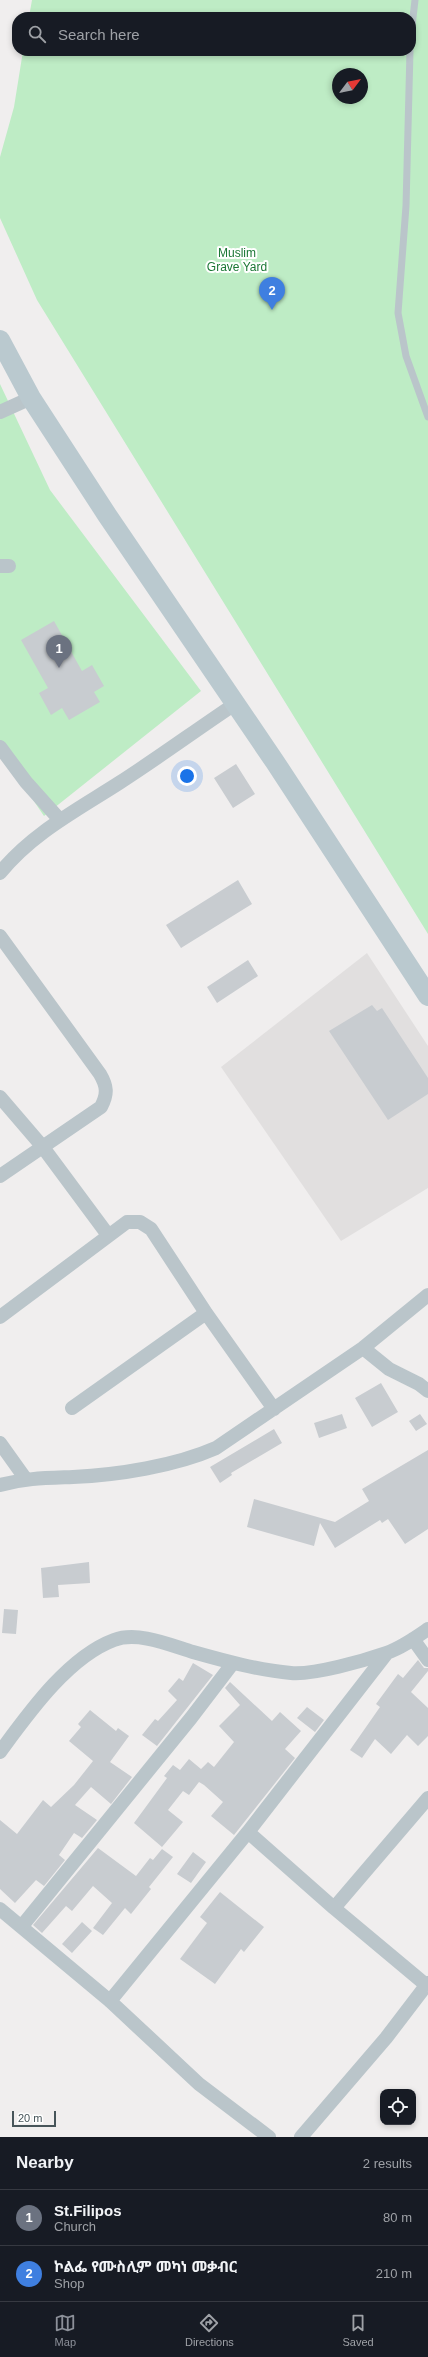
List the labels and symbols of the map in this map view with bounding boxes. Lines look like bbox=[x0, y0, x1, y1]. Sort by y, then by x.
north arrow bbox=[332, 68, 368, 104]
park label: Muslim Grave Yard bbox=[207, 246, 267, 274]
pin: 2 bbox=[259, 277, 285, 310]
pin: 1 bbox=[46, 635, 72, 668]
your location bbox=[177, 766, 197, 786]
scale bar bbox=[12, 2109, 56, 2128]

